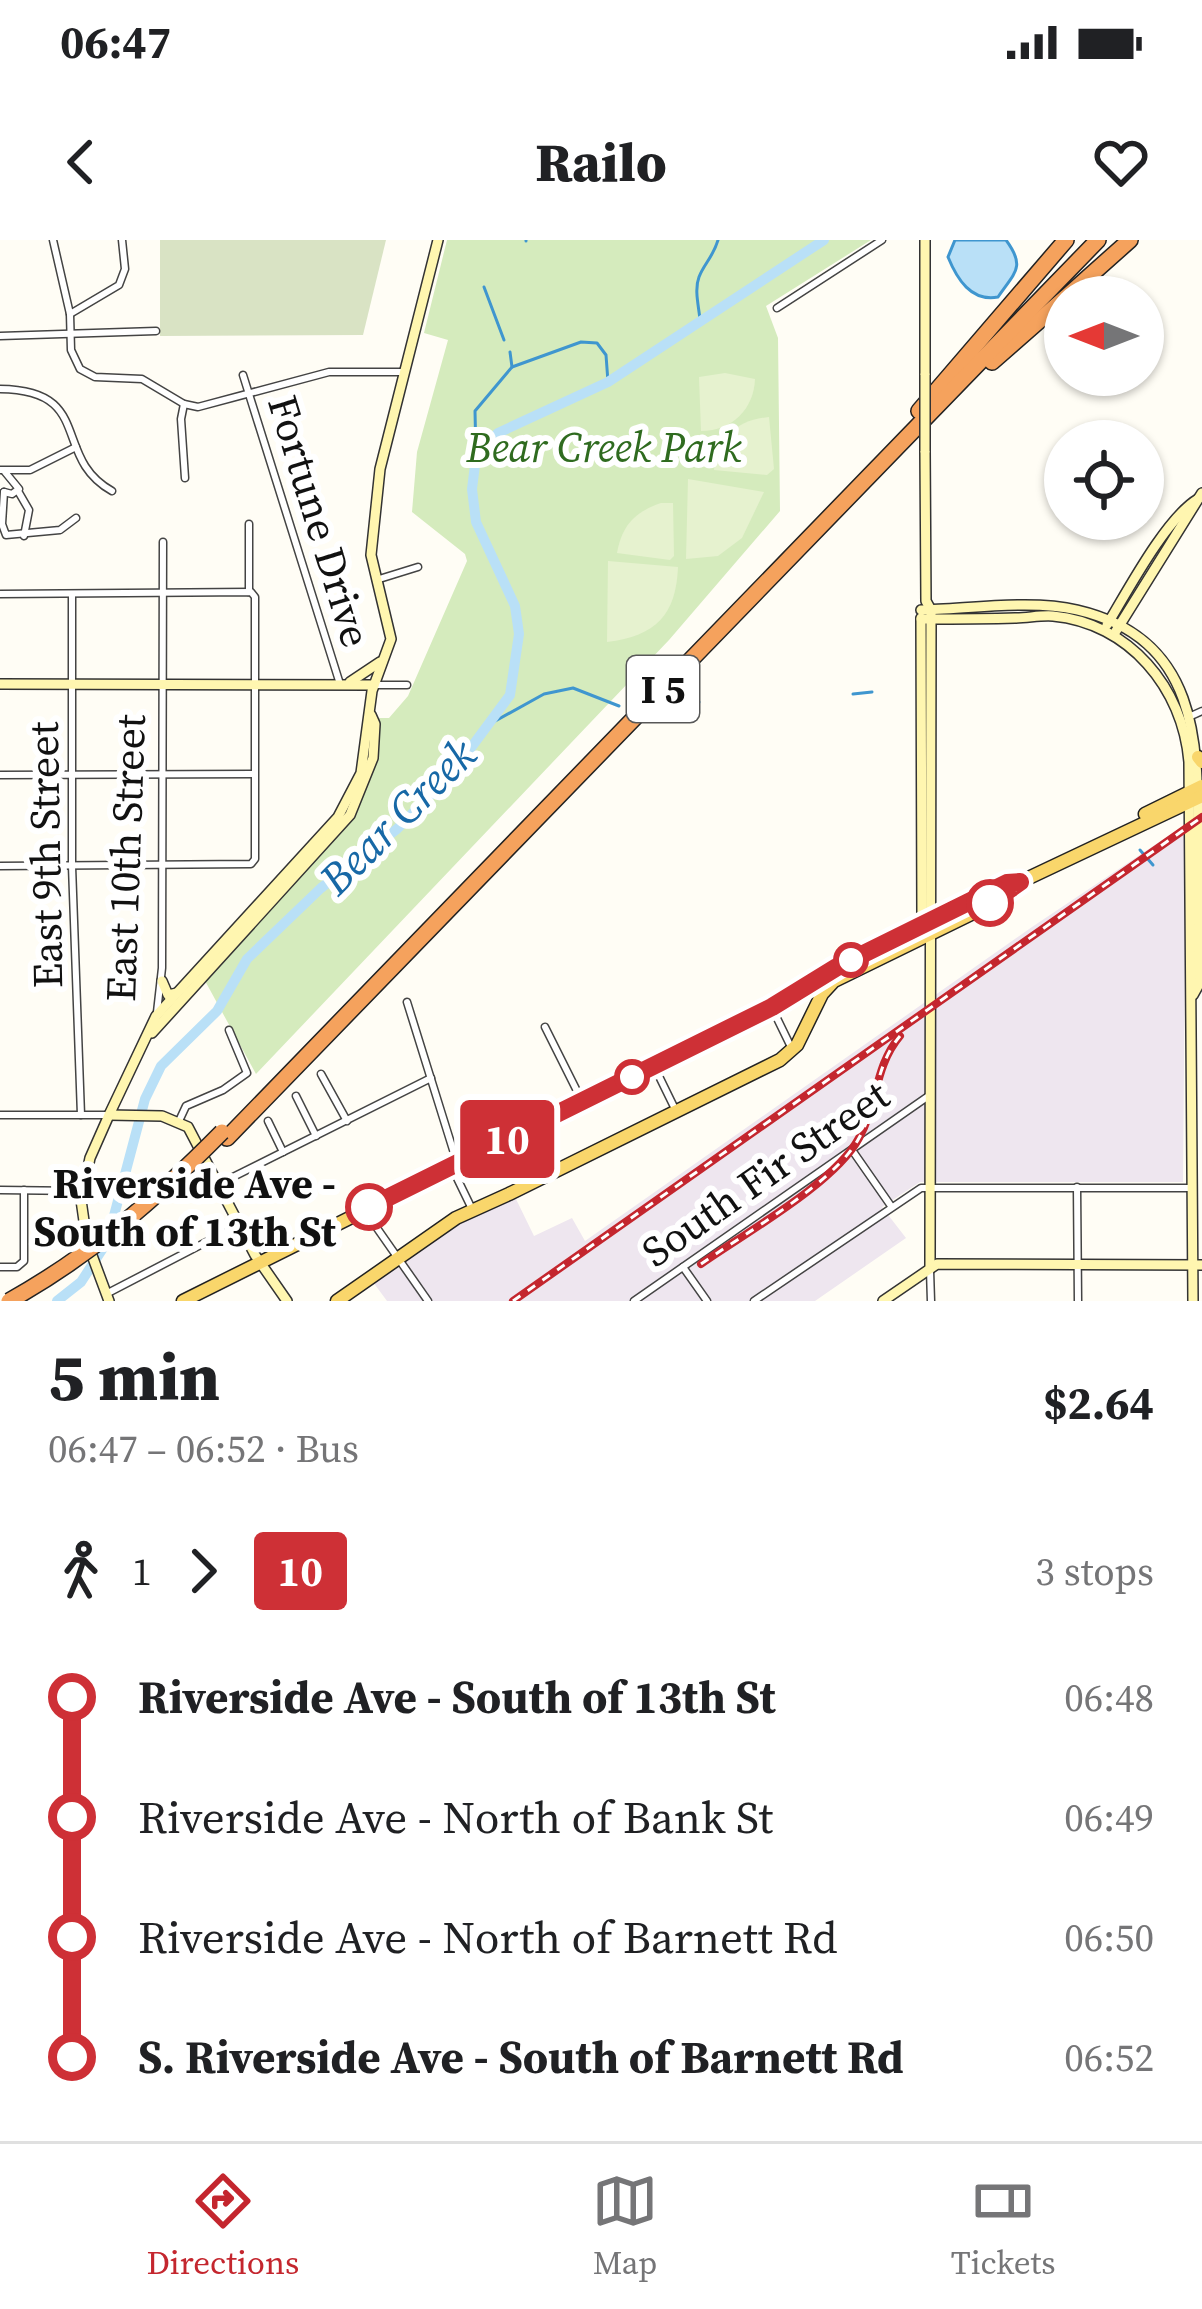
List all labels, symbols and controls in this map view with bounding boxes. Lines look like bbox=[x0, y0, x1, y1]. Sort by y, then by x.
text: 06:47 bbox=[60, 11, 171, 73]
text: Railo bbox=[535, 125, 667, 199]
icon: back bbox=[48, 129, 114, 195]
icon: heart bbox=[1088, 129, 1154, 195]
north arrow bbox=[1044, 276, 1164, 396]
map controls bbox=[1044, 276, 1164, 540]
street label: Fortune Drive bbox=[254, 388, 386, 654]
park label: Bear Creek Park bbox=[465, 418, 742, 476]
button: locate bbox=[1044, 420, 1164, 540]
road number: I 5 bbox=[627, 656, 699, 722]
street label: East 10th Street bbox=[91, 713, 159, 1003]
street label: East 9th Street bbox=[14, 721, 76, 989]
water label: Bear Creek bbox=[304, 723, 490, 909]
unlabelled marker bbox=[968, 881, 1012, 925]
unlabelled marker bbox=[835, 944, 867, 976]
unlabelled marker bbox=[616, 1061, 648, 1093]
street label: South Fir Street bbox=[630, 1066, 901, 1280]
line badge: 10 bbox=[453, 1100, 561, 1178]
text: 10 bbox=[484, 1110, 530, 1168]
place label: Riverside Ave - South of 13th St bbox=[34, 1154, 337, 1260]
marker: Riverside Ave - South of 13th St bbox=[347, 1185, 391, 1229]
text: 5 min bbox=[48, 1332, 220, 1422]
text: $2.64 bbox=[1043, 1372, 1154, 1434]
text: 06:47 – 06:52 · Bus bbox=[48, 1422, 359, 1475]
icon: walk bbox=[48, 1538, 114, 1604]
icon: forward bbox=[170, 1538, 236, 1604]
text: 10 bbox=[278, 1542, 323, 1600]
text: 1 bbox=[132, 1545, 152, 1598]
text: 3 stops bbox=[1035, 1545, 1154, 1598]
text: Riverside Ave - South of 13th St bbox=[138, 1666, 776, 1728]
text: 06:48 bbox=[1064, 1671, 1154, 1724]
text: Riverside Ave - North of Bank St bbox=[138, 1786, 773, 1848]
text: 06:49 bbox=[1064, 1791, 1154, 1844]
text: Riverside Ave - North of Barnett Rd bbox=[138, 1906, 837, 1968]
text: 06:50 bbox=[1064, 1911, 1154, 1964]
text: S. Riverside Ave - South of Barnett Rd bbox=[138, 2026, 904, 2088]
text: 06:52 bbox=[1064, 2031, 1154, 2084]
tab: Directions bbox=[146, 2168, 299, 2285]
tab: Map bbox=[592, 2168, 658, 2285]
tab: Tickets bbox=[951, 2168, 1056, 2285]

